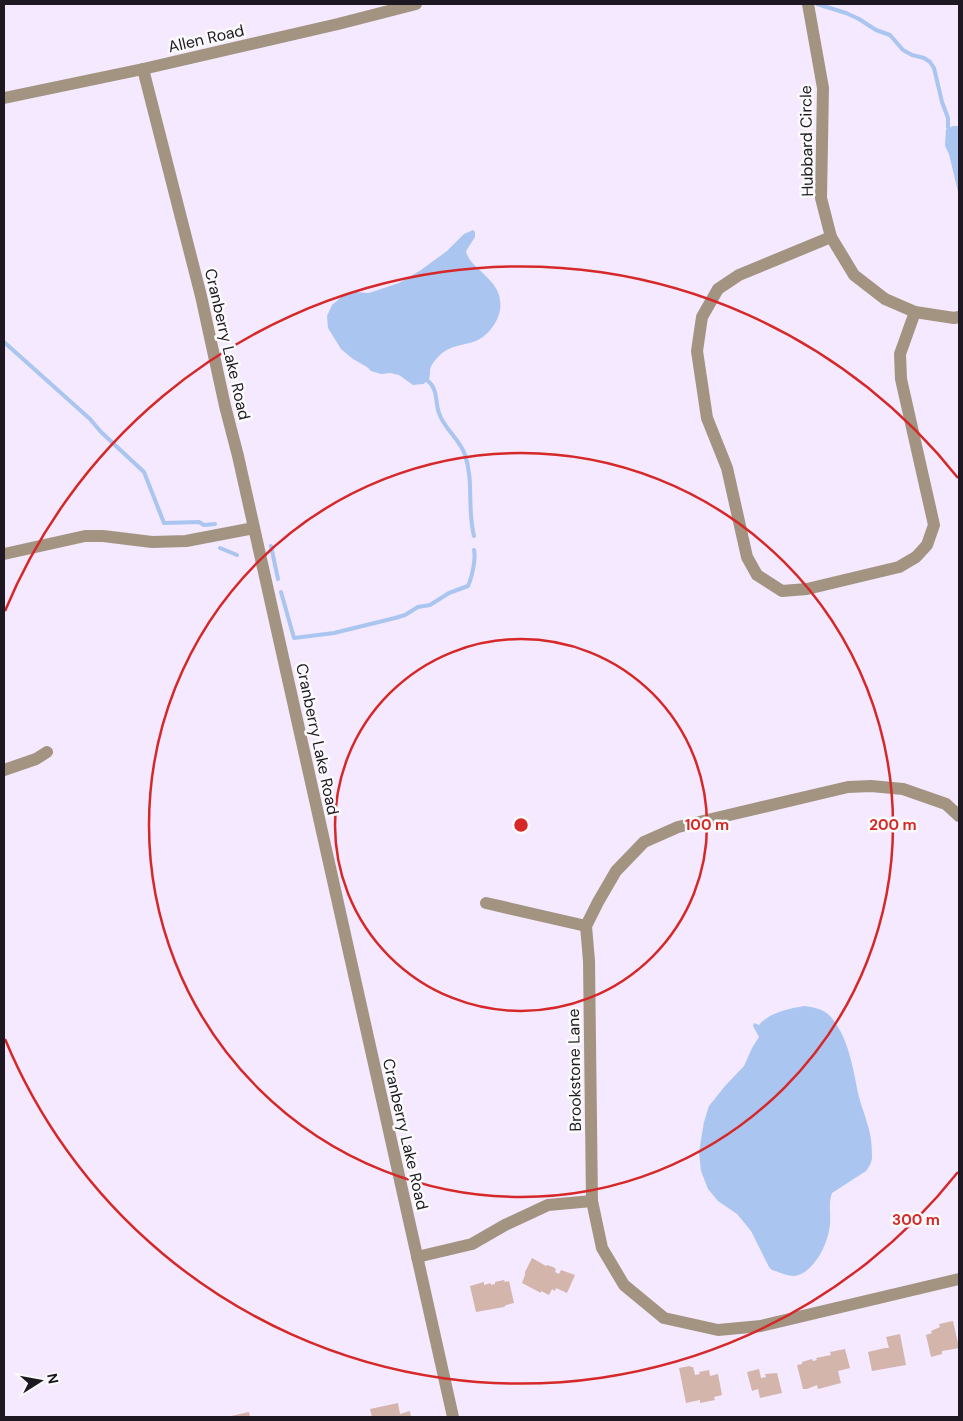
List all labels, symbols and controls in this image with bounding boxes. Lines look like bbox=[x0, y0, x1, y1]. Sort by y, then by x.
street label: Allen Road bbox=[166, 20, 246, 57]
street label: Hubbard Circle bbox=[795, 85, 818, 197]
street label: Cranberry Lake Road bbox=[200, 266, 255, 422]
street label: Cranberry Lake Road bbox=[291, 661, 344, 817]
text: 100 m bbox=[685, 815, 729, 835]
text: 200 m bbox=[869, 815, 917, 835]
centre of rings bbox=[512, 816, 530, 834]
street label: Brookstone Lane bbox=[563, 1008, 586, 1132]
street label: Cranberry Lake Road bbox=[378, 1056, 433, 1212]
text: 300 m bbox=[892, 1210, 940, 1230]
north arrow bbox=[15, 1356, 65, 1406]
text: N bbox=[43, 1372, 63, 1385]

